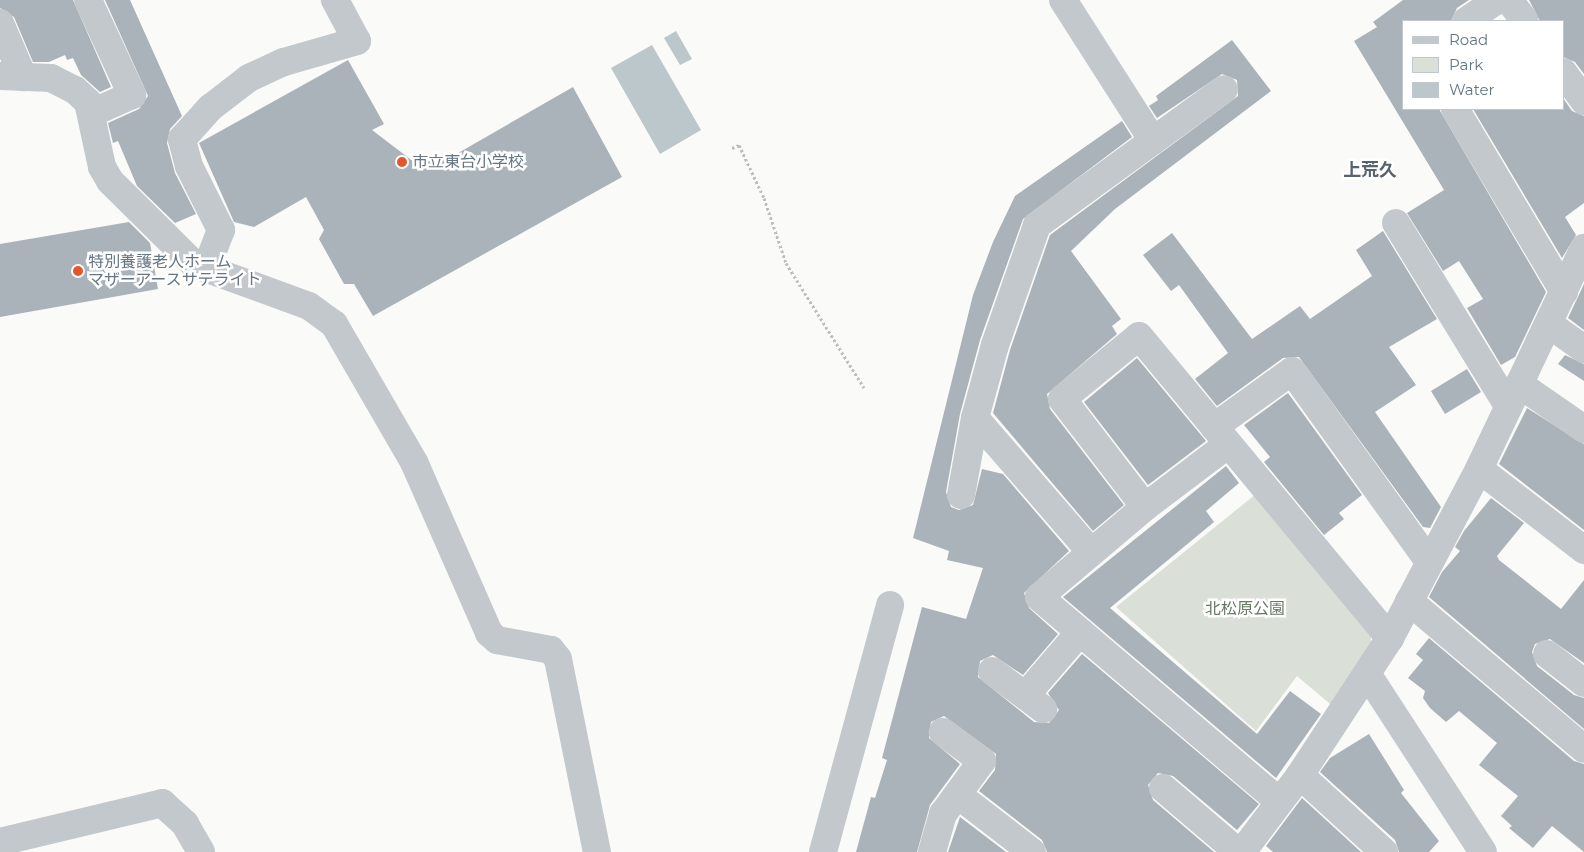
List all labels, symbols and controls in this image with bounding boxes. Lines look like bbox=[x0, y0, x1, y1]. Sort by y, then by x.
legend bbox=[1402, 20, 1564, 110]
text: Road bbox=[1449, 30, 1488, 49]
text: Park bbox=[1449, 55, 1483, 74]
text: Water bbox=[1449, 80, 1495, 99]
place label: 市立東台小学校 bbox=[412, 152, 524, 172]
marker: 市立東台小学校 bbox=[396, 156, 408, 168]
district label: 上荒久 bbox=[1343, 159, 1397, 181]
place label: 特別養護老人ホーム マザーアースサテライト bbox=[88, 252, 263, 290]
marker: 特別養護老人ホーム マザーアースサテライト bbox=[72, 265, 84, 277]
park label: 北松原公園 bbox=[1205, 599, 1285, 619]

